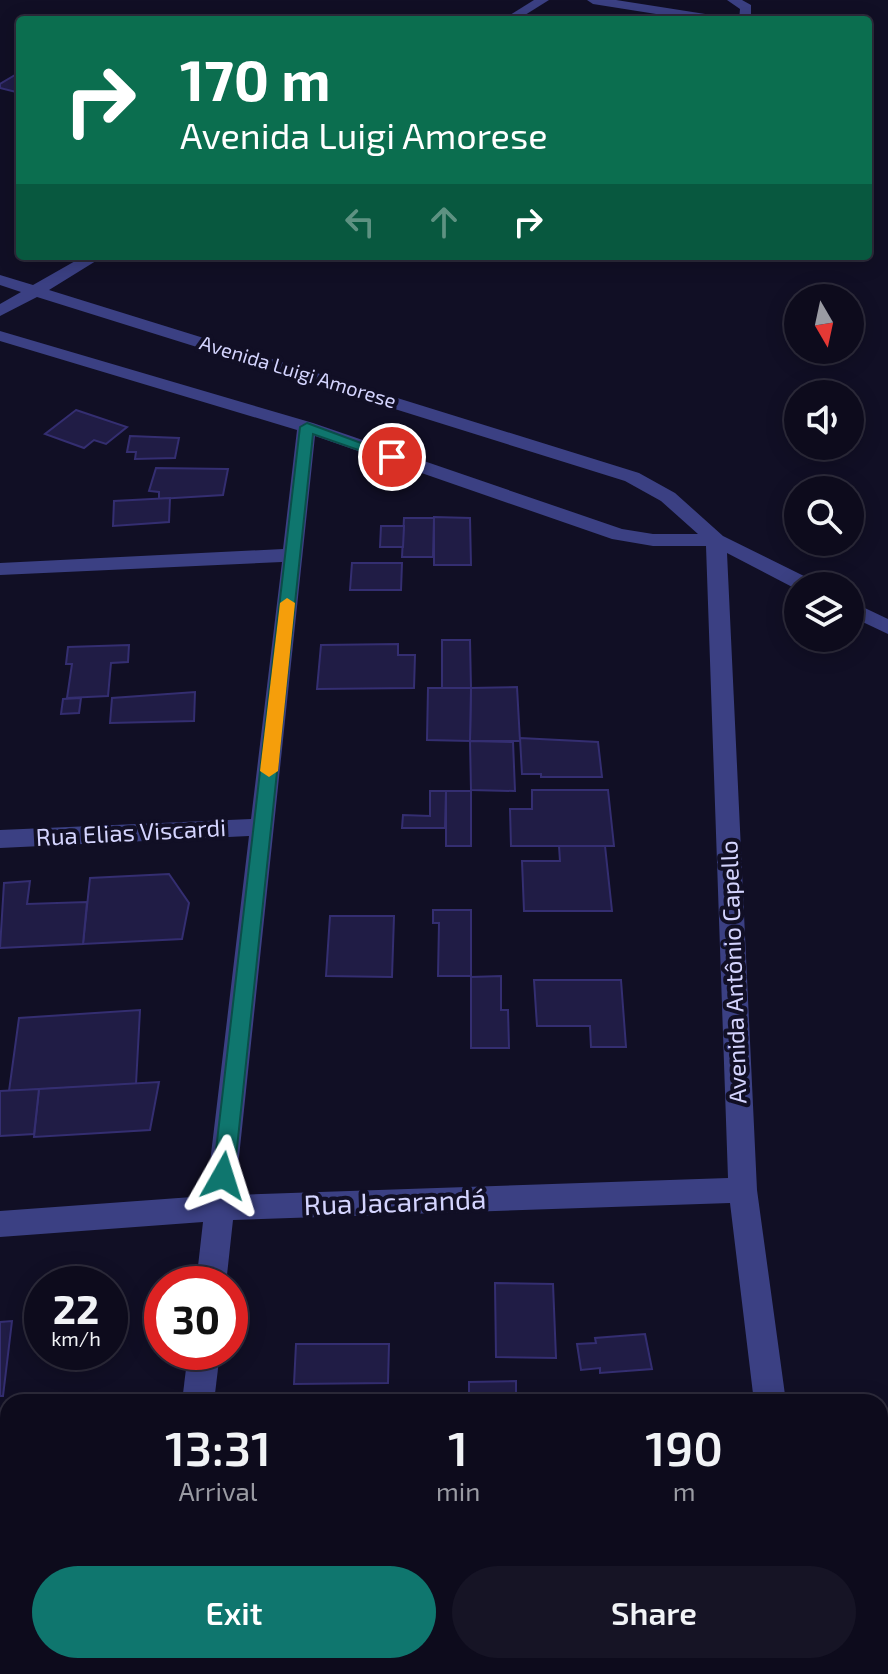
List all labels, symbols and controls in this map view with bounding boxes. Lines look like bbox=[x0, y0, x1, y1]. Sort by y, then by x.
text: 170 m bbox=[180, 45, 331, 112]
icon: right bbox=[48, 48, 152, 152]
text: Avenida Luigi Amorese bbox=[180, 113, 548, 156]
icon: left bbox=[338, 200, 382, 244]
icon: ahead bbox=[422, 200, 466, 244]
icon: right bbox=[506, 200, 550, 244]
north arrow bbox=[784, 284, 864, 364]
map controls bbox=[784, 284, 864, 652]
street label: Avenida Luigi Amorese bbox=[197, 330, 399, 412]
button: sound bbox=[784, 380, 864, 460]
pin bbox=[358, 423, 426, 491]
icon: arrive bbox=[370, 435, 414, 479]
button: search bbox=[784, 476, 864, 556]
button: layers bbox=[784, 572, 864, 652]
street label: Rua Elias Viscardi bbox=[35, 812, 227, 851]
street label: Avenida Antônio Capello bbox=[713, 840, 752, 1104]
position arrow bbox=[181, 1134, 265, 1218]
street label: Rua Jacarandá bbox=[303, 1181, 487, 1221]
speed limit sign: 30 bbox=[144, 1266, 248, 1370]
text: 22 bbox=[53, 1284, 99, 1332]
text: km/h bbox=[51, 1326, 101, 1350]
text: 13:31 bbox=[165, 1418, 271, 1476]
text: 1 bbox=[448, 1418, 468, 1476]
text: 190 bbox=[645, 1418, 723, 1476]
text: Arrival bbox=[178, 1475, 258, 1506]
text: min bbox=[436, 1475, 480, 1506]
text: m bbox=[673, 1475, 696, 1506]
button: Exit bbox=[32, 1566, 436, 1658]
button: Share bbox=[452, 1566, 856, 1658]

